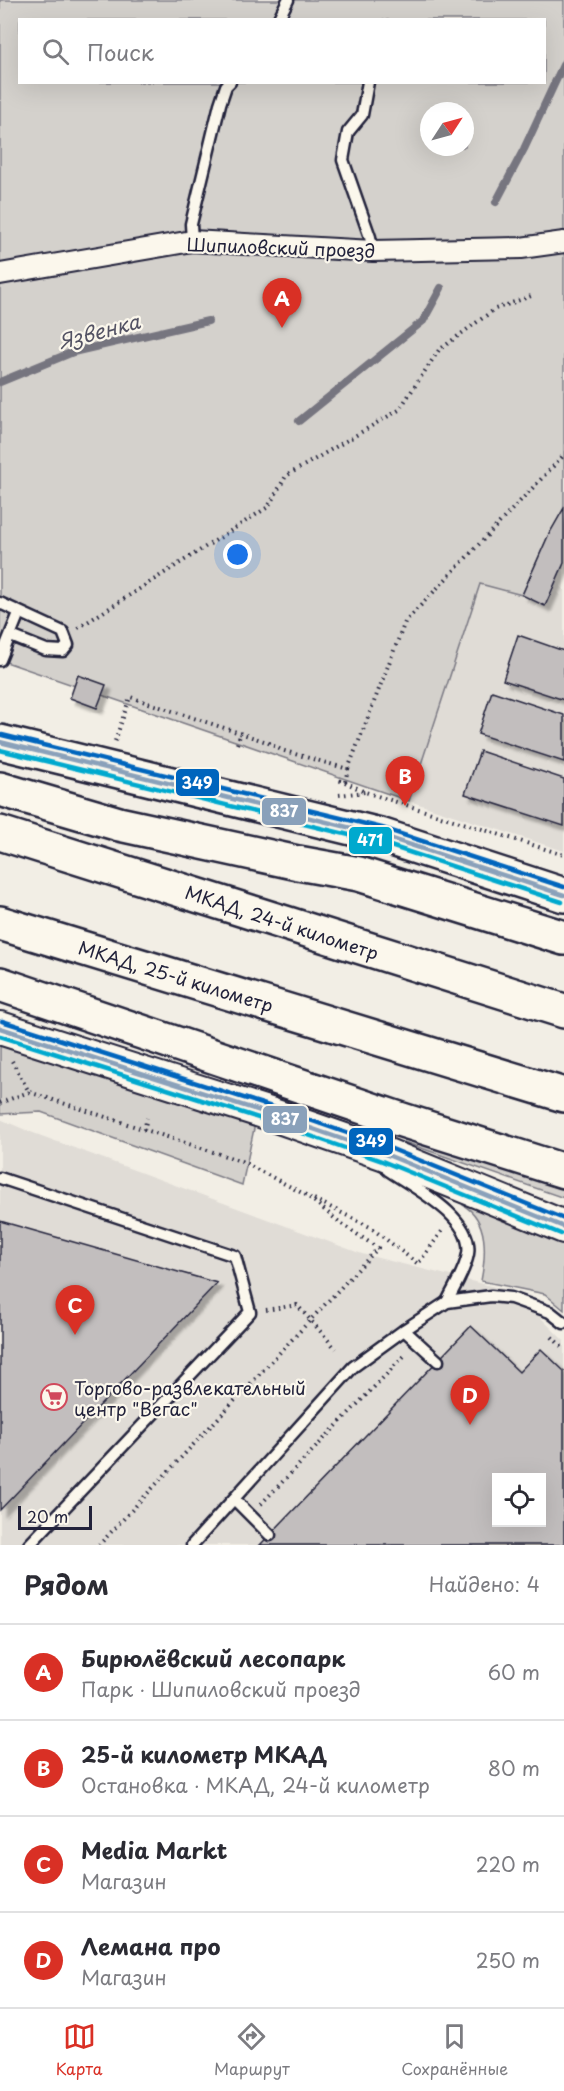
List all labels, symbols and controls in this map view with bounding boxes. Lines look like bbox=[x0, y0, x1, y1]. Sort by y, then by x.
search box bbox=[18, 18, 546, 84]
icon: search bbox=[39, 35, 72, 68]
text: Поиск bbox=[87, 35, 154, 68]
north arrow bbox=[420, 102, 474, 156]
street label: Шипиловский проезд bbox=[186, 230, 376, 264]
pin: A bbox=[262, 278, 302, 328]
water label: Язвенка bbox=[55, 306, 144, 356]
your location bbox=[223, 540, 252, 569]
pin: B bbox=[386, 756, 424, 806]
line badge: 349 bbox=[175, 768, 220, 797]
text: 349 bbox=[182, 770, 212, 794]
line badge: 837 bbox=[261, 797, 307, 826]
text: 837 bbox=[270, 798, 299, 822]
line badge: 471 bbox=[348, 826, 393, 855]
text: 471 bbox=[357, 827, 383, 851]
street label: МКАД, 24-й километр bbox=[182, 878, 382, 966]
street label: МКАД, 25-й километр bbox=[75, 934, 277, 1018]
line badge: 837 bbox=[262, 1105, 308, 1134]
text: 837 bbox=[271, 1106, 300, 1130]
line badge: 349 bbox=[348, 1127, 394, 1156]
text: 349 bbox=[356, 1128, 386, 1152]
pin: C bbox=[56, 1286, 94, 1335]
place label: Торгово-развлекательный центр "Вегас" bbox=[74, 1374, 306, 1422]
pin: D bbox=[450, 1376, 490, 1425]
supermarket icon: Торгово-развлекательный центр "Вегас" bbox=[39, 1382, 69, 1412]
map controls bbox=[492, 1473, 546, 1527]
button: locate bbox=[492, 1473, 546, 1527]
scale bar bbox=[18, 1503, 92, 1530]
text: 20 m bbox=[27, 1504, 68, 1528]
text: Рядом bbox=[24, 1565, 109, 1604]
text: Найдено: 4 bbox=[429, 1569, 540, 1599]
text: Бирюлёвский лесопарк bbox=[81, 1641, 345, 1674]
text: A bbox=[36, 1657, 51, 1687]
text: 60 m bbox=[488, 1657, 540, 1687]
text: Парк · Шипиловский проезд bbox=[81, 1674, 361, 1704]
text: 25-й километр МКАД bbox=[81, 1737, 327, 1770]
text: B bbox=[37, 1753, 50, 1783]
text: 80 m bbox=[488, 1753, 540, 1783]
text: Остановка · МКАД, 24-й километр bbox=[81, 1770, 430, 1800]
text: Мedia Мarkt bbox=[81, 1833, 227, 1866]
text: C bbox=[36, 1849, 51, 1879]
text: 220 m bbox=[476, 1849, 540, 1879]
text: Магазин bbox=[81, 1866, 167, 1896]
text: Лемана про bbox=[81, 1929, 221, 1962]
text: D bbox=[36, 1945, 51, 1975]
text: 250 m bbox=[476, 1945, 540, 1975]
text: Магазин bbox=[81, 1962, 167, 1992]
tab: Карта bbox=[56, 2020, 103, 2080]
tab: Маршрут bbox=[214, 2020, 290, 2080]
tab: Сохранённые bbox=[401, 2020, 508, 2080]

